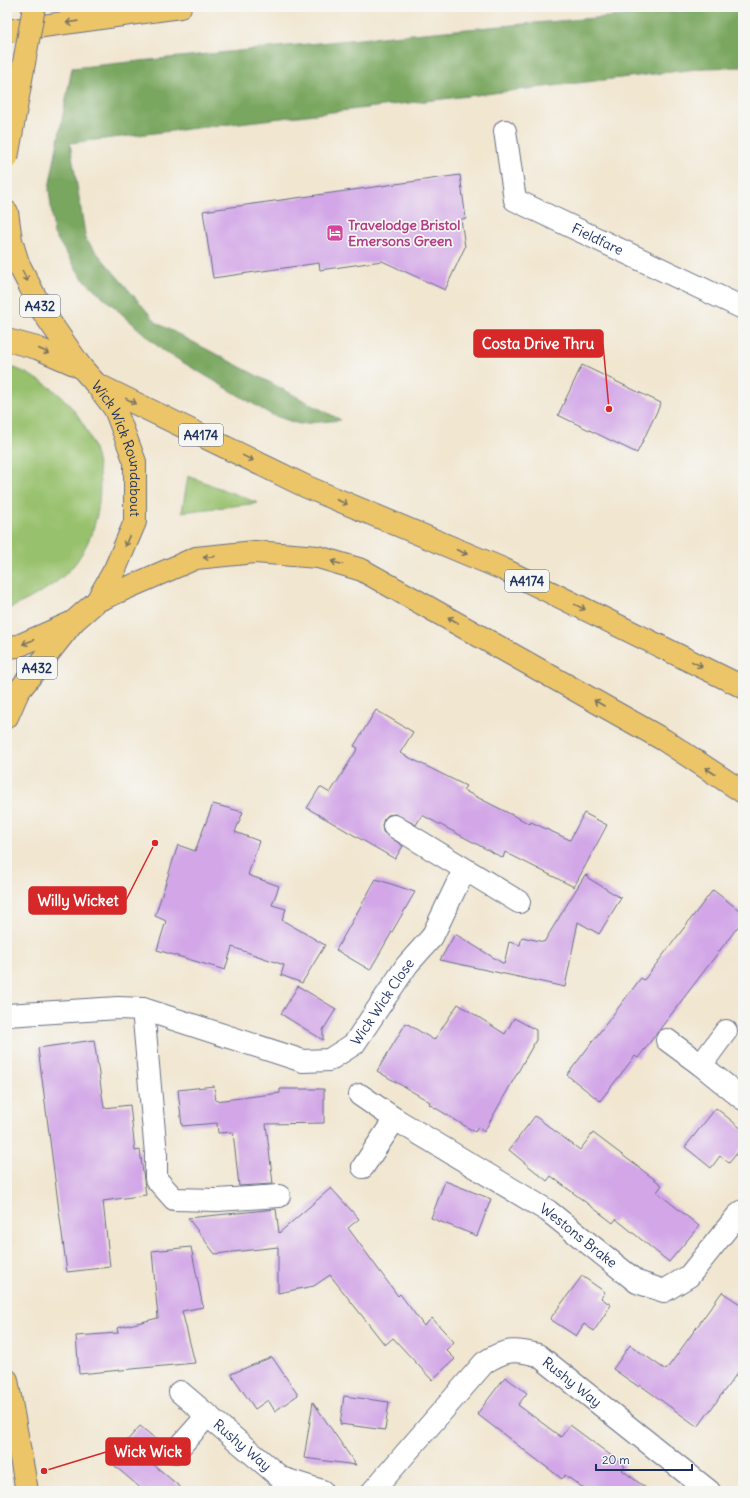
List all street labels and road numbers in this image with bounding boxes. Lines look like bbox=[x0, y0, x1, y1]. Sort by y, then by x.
street label: Fieldfare bbox=[569, 219, 626, 259]
road number: A432 bbox=[20, 295, 60, 317]
street label: Wick Wick Roundabout bbox=[88, 377, 144, 517]
road number: A4174 bbox=[179, 424, 223, 446]
road number: A4174 bbox=[505, 570, 549, 592]
road number: A432 bbox=[17, 657, 57, 679]
street label: Wick Wick Close bbox=[347, 954, 418, 1049]
street label: Westons Brake bbox=[537, 1199, 621, 1272]
street label: Rushy Way bbox=[539, 1353, 605, 1411]
street label: Rushy Way bbox=[210, 1415, 275, 1475]

